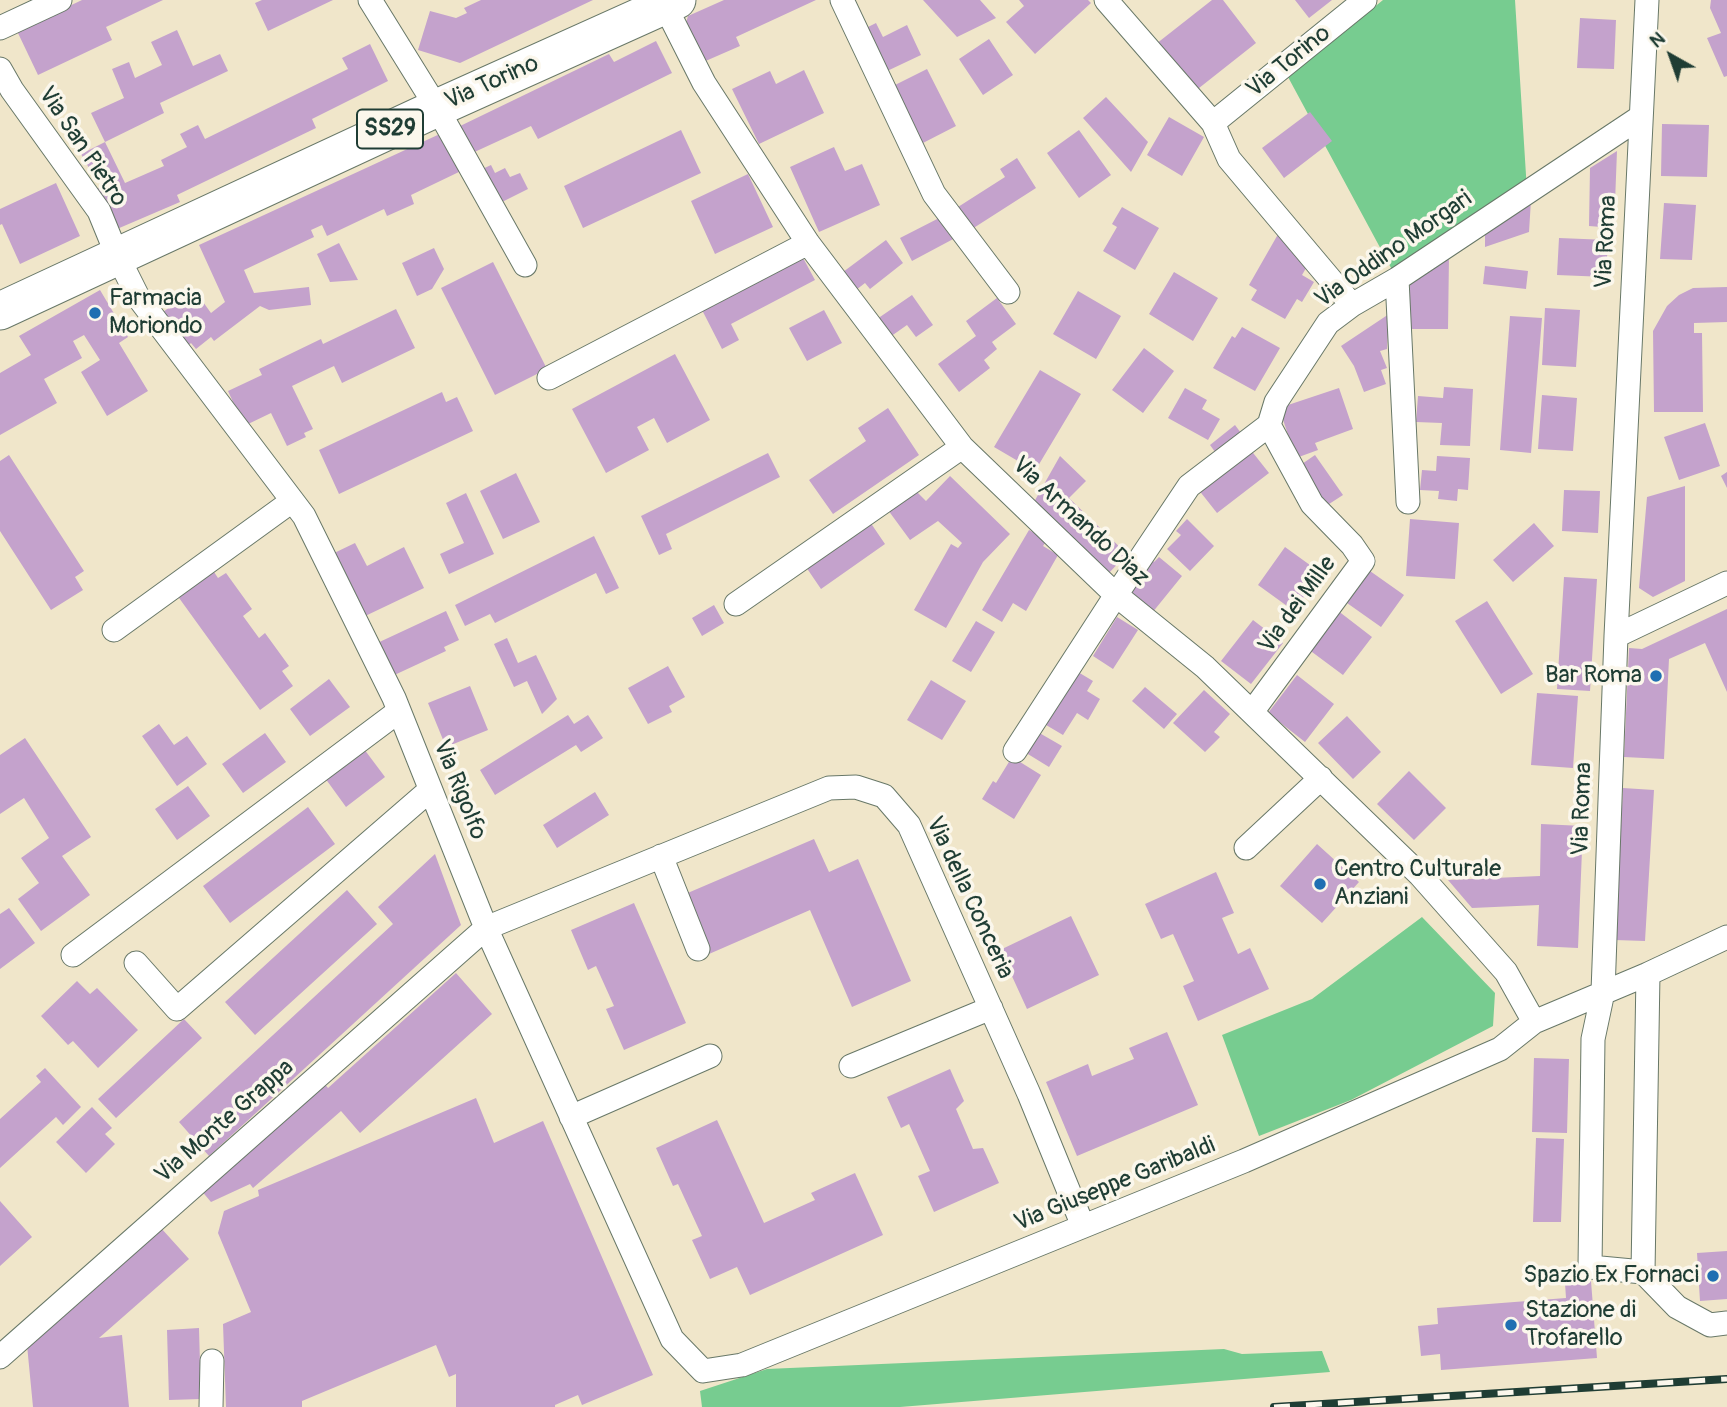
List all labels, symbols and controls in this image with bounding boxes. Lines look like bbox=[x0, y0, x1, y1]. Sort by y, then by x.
street label: Via Torino bbox=[1241, 19, 1337, 105]
north arrow bbox=[1636, 21, 1706, 91]
text: N bbox=[1645, 27, 1670, 53]
street label: Via Torino bbox=[441, 50, 543, 116]
street label: Via San Pietro bbox=[31, 82, 133, 212]
road number: SS29 bbox=[357, 110, 423, 148]
street label: Via Oddino Morgari bbox=[1310, 185, 1478, 315]
street label: Via Roma bbox=[1590, 195, 1624, 289]
place label: Farmacia Moriondo bbox=[109, 285, 202, 341]
marker: Farmacia Moriondo bbox=[87, 305, 103, 321]
street label: Via Armando Diaz bbox=[1006, 451, 1154, 593]
street label: Via dei Mille bbox=[1253, 551, 1343, 659]
place label: Bar Roma bbox=[1545, 662, 1642, 690]
marker: Bar Roma bbox=[1648, 668, 1664, 684]
street label: Via Rigolfo bbox=[426, 736, 492, 844]
street label: Via Roma bbox=[1567, 762, 1599, 856]
street label: Via della Conceria bbox=[919, 812, 1019, 984]
place label: Centro Culturale Anziani bbox=[1334, 856, 1501, 912]
marker: Centro Culturale Anziani bbox=[1312, 876, 1328, 892]
street label: Via Monte Grappa bbox=[150, 1054, 300, 1190]
street label: Via Giuseppe Garibaldi bbox=[1010, 1132, 1220, 1238]
place label: Spazio Ex Fornaci bbox=[1523, 1262, 1699, 1290]
marker: Spazio Ex Fornaci bbox=[1705, 1268, 1721, 1284]
place label: Stazione di Trofarello bbox=[1525, 1297, 1636, 1353]
marker: Stazione di Trofarello bbox=[1503, 1317, 1519, 1333]

